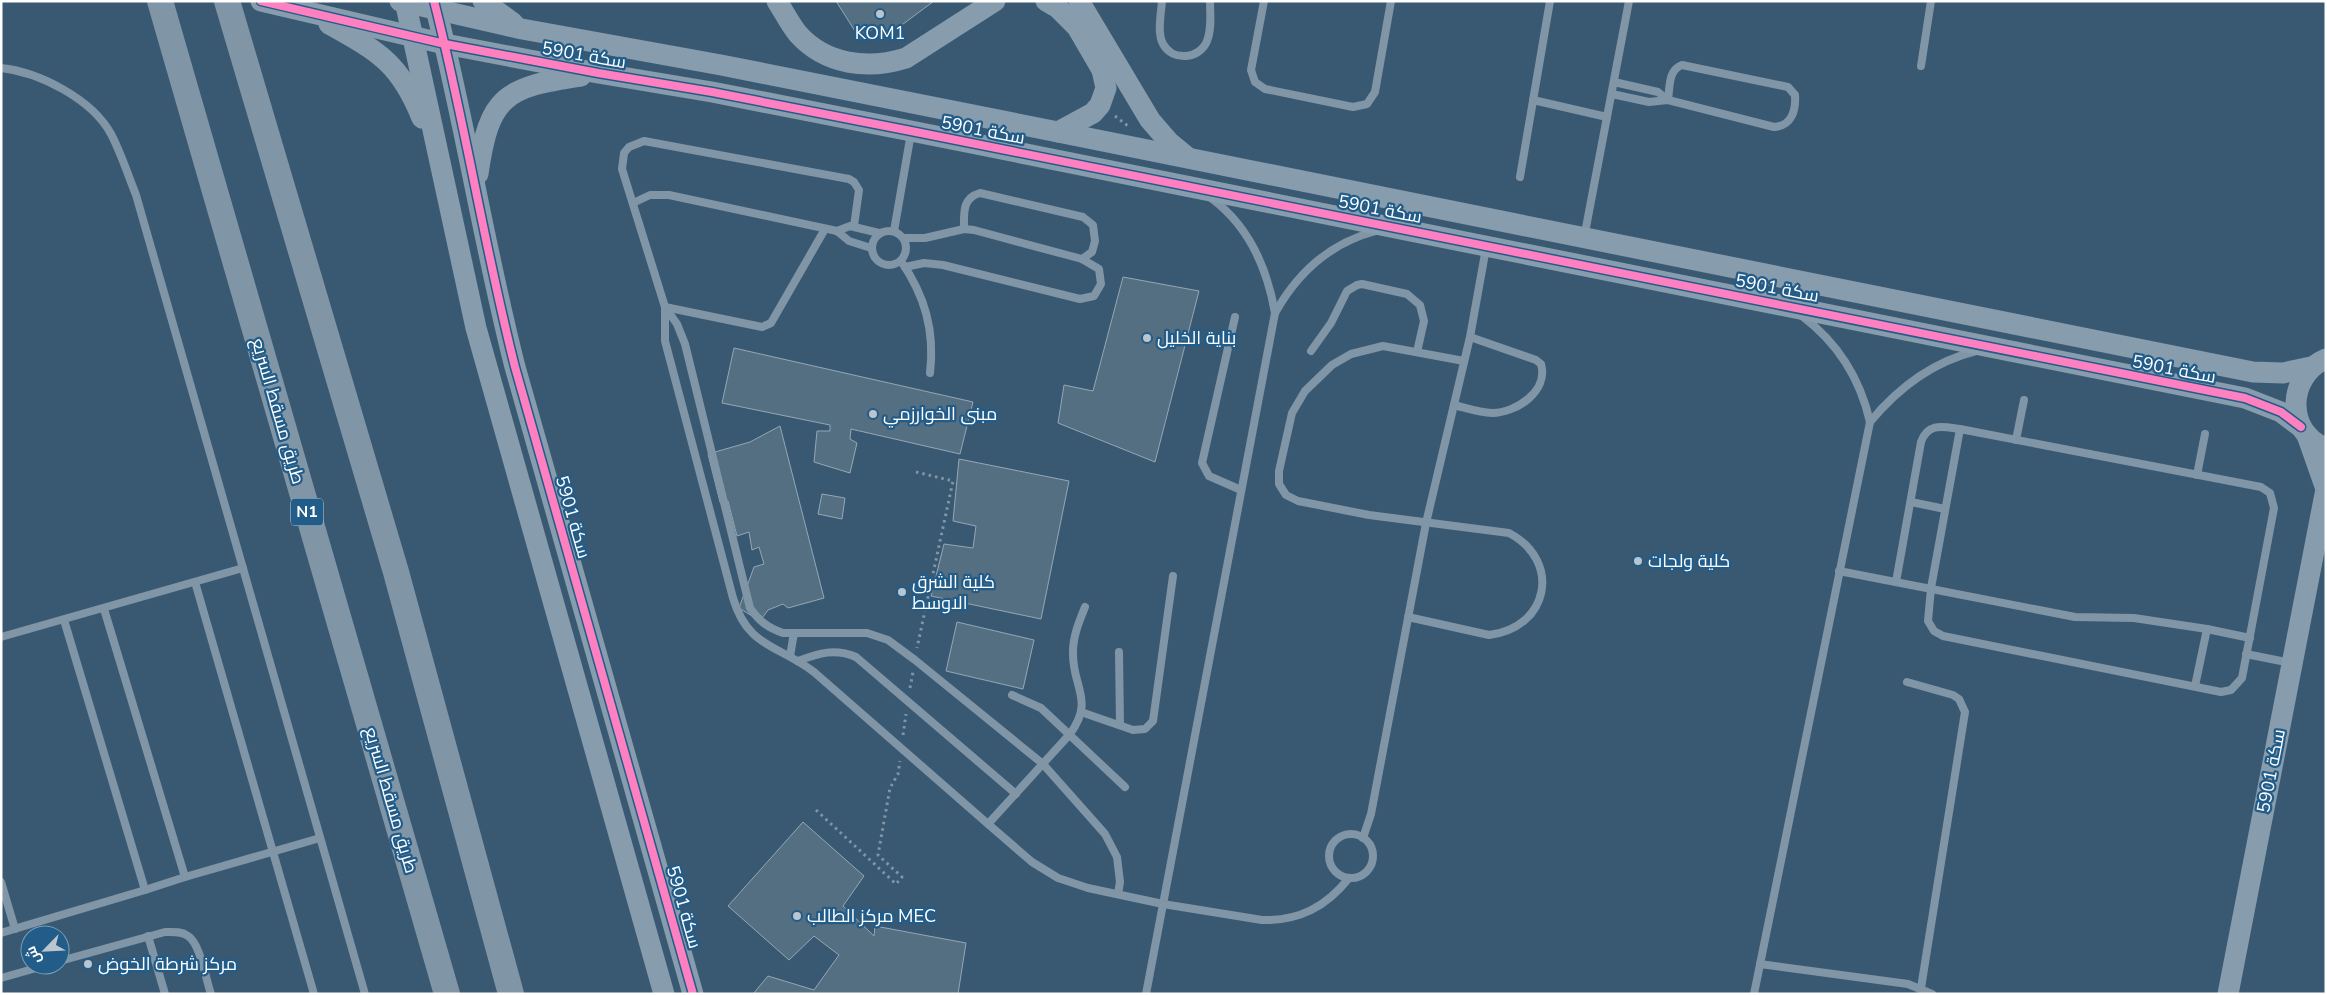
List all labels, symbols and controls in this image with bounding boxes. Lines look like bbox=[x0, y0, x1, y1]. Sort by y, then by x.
marker: KOM1 bbox=[874, 8, 886, 20]
place label: KOM1 bbox=[855, 21, 905, 45]
street label: سكة 5901 bbox=[540, 36, 628, 74]
street label: سكة 5901 bbox=[939, 110, 1027, 150]
street label: سكة 5901 bbox=[1336, 189, 1424, 229]
street label: سكة 5901 bbox=[1733, 268, 1821, 308]
place label: بناية الخليل bbox=[1157, 326, 1236, 350]
marker: بناية الخليل bbox=[1141, 332, 1153, 344]
street label: طريق مسقط السريع bbox=[246, 335, 310, 487]
street label: سكة 5901 bbox=[2130, 349, 2218, 389]
place label: مبنى الخوارزمي bbox=[883, 402, 997, 428]
marker: مبنى الخوارزمي bbox=[867, 408, 879, 420]
street label: سكة 5901 bbox=[550, 473, 596, 561]
road number: N1 bbox=[291, 498, 323, 526]
place label: كلية ولجات bbox=[1648, 549, 1730, 573]
marker: كلية ولجات bbox=[1632, 555, 1644, 567]
place label: كلية الشرق الاوسط bbox=[912, 570, 995, 615]
marker: كلية الشرق الاوسط bbox=[896, 586, 908, 598]
street label: طريق مسقط السريع bbox=[359, 724, 423, 876]
street label: سكة 5901 bbox=[2251, 727, 2291, 815]
street label: سكة 5901 bbox=[661, 863, 707, 951]
place label: مركز الطالب MEC bbox=[807, 904, 936, 928]
marker: مركز الطالب MEC bbox=[791, 910, 803, 922]
north arrow bbox=[20, 925, 70, 975]
text: ش bbox=[21, 943, 46, 967]
place label: مركز شرطة الخوض bbox=[98, 952, 237, 976]
marker: مركز شرطة الخوض bbox=[82, 958, 94, 970]

